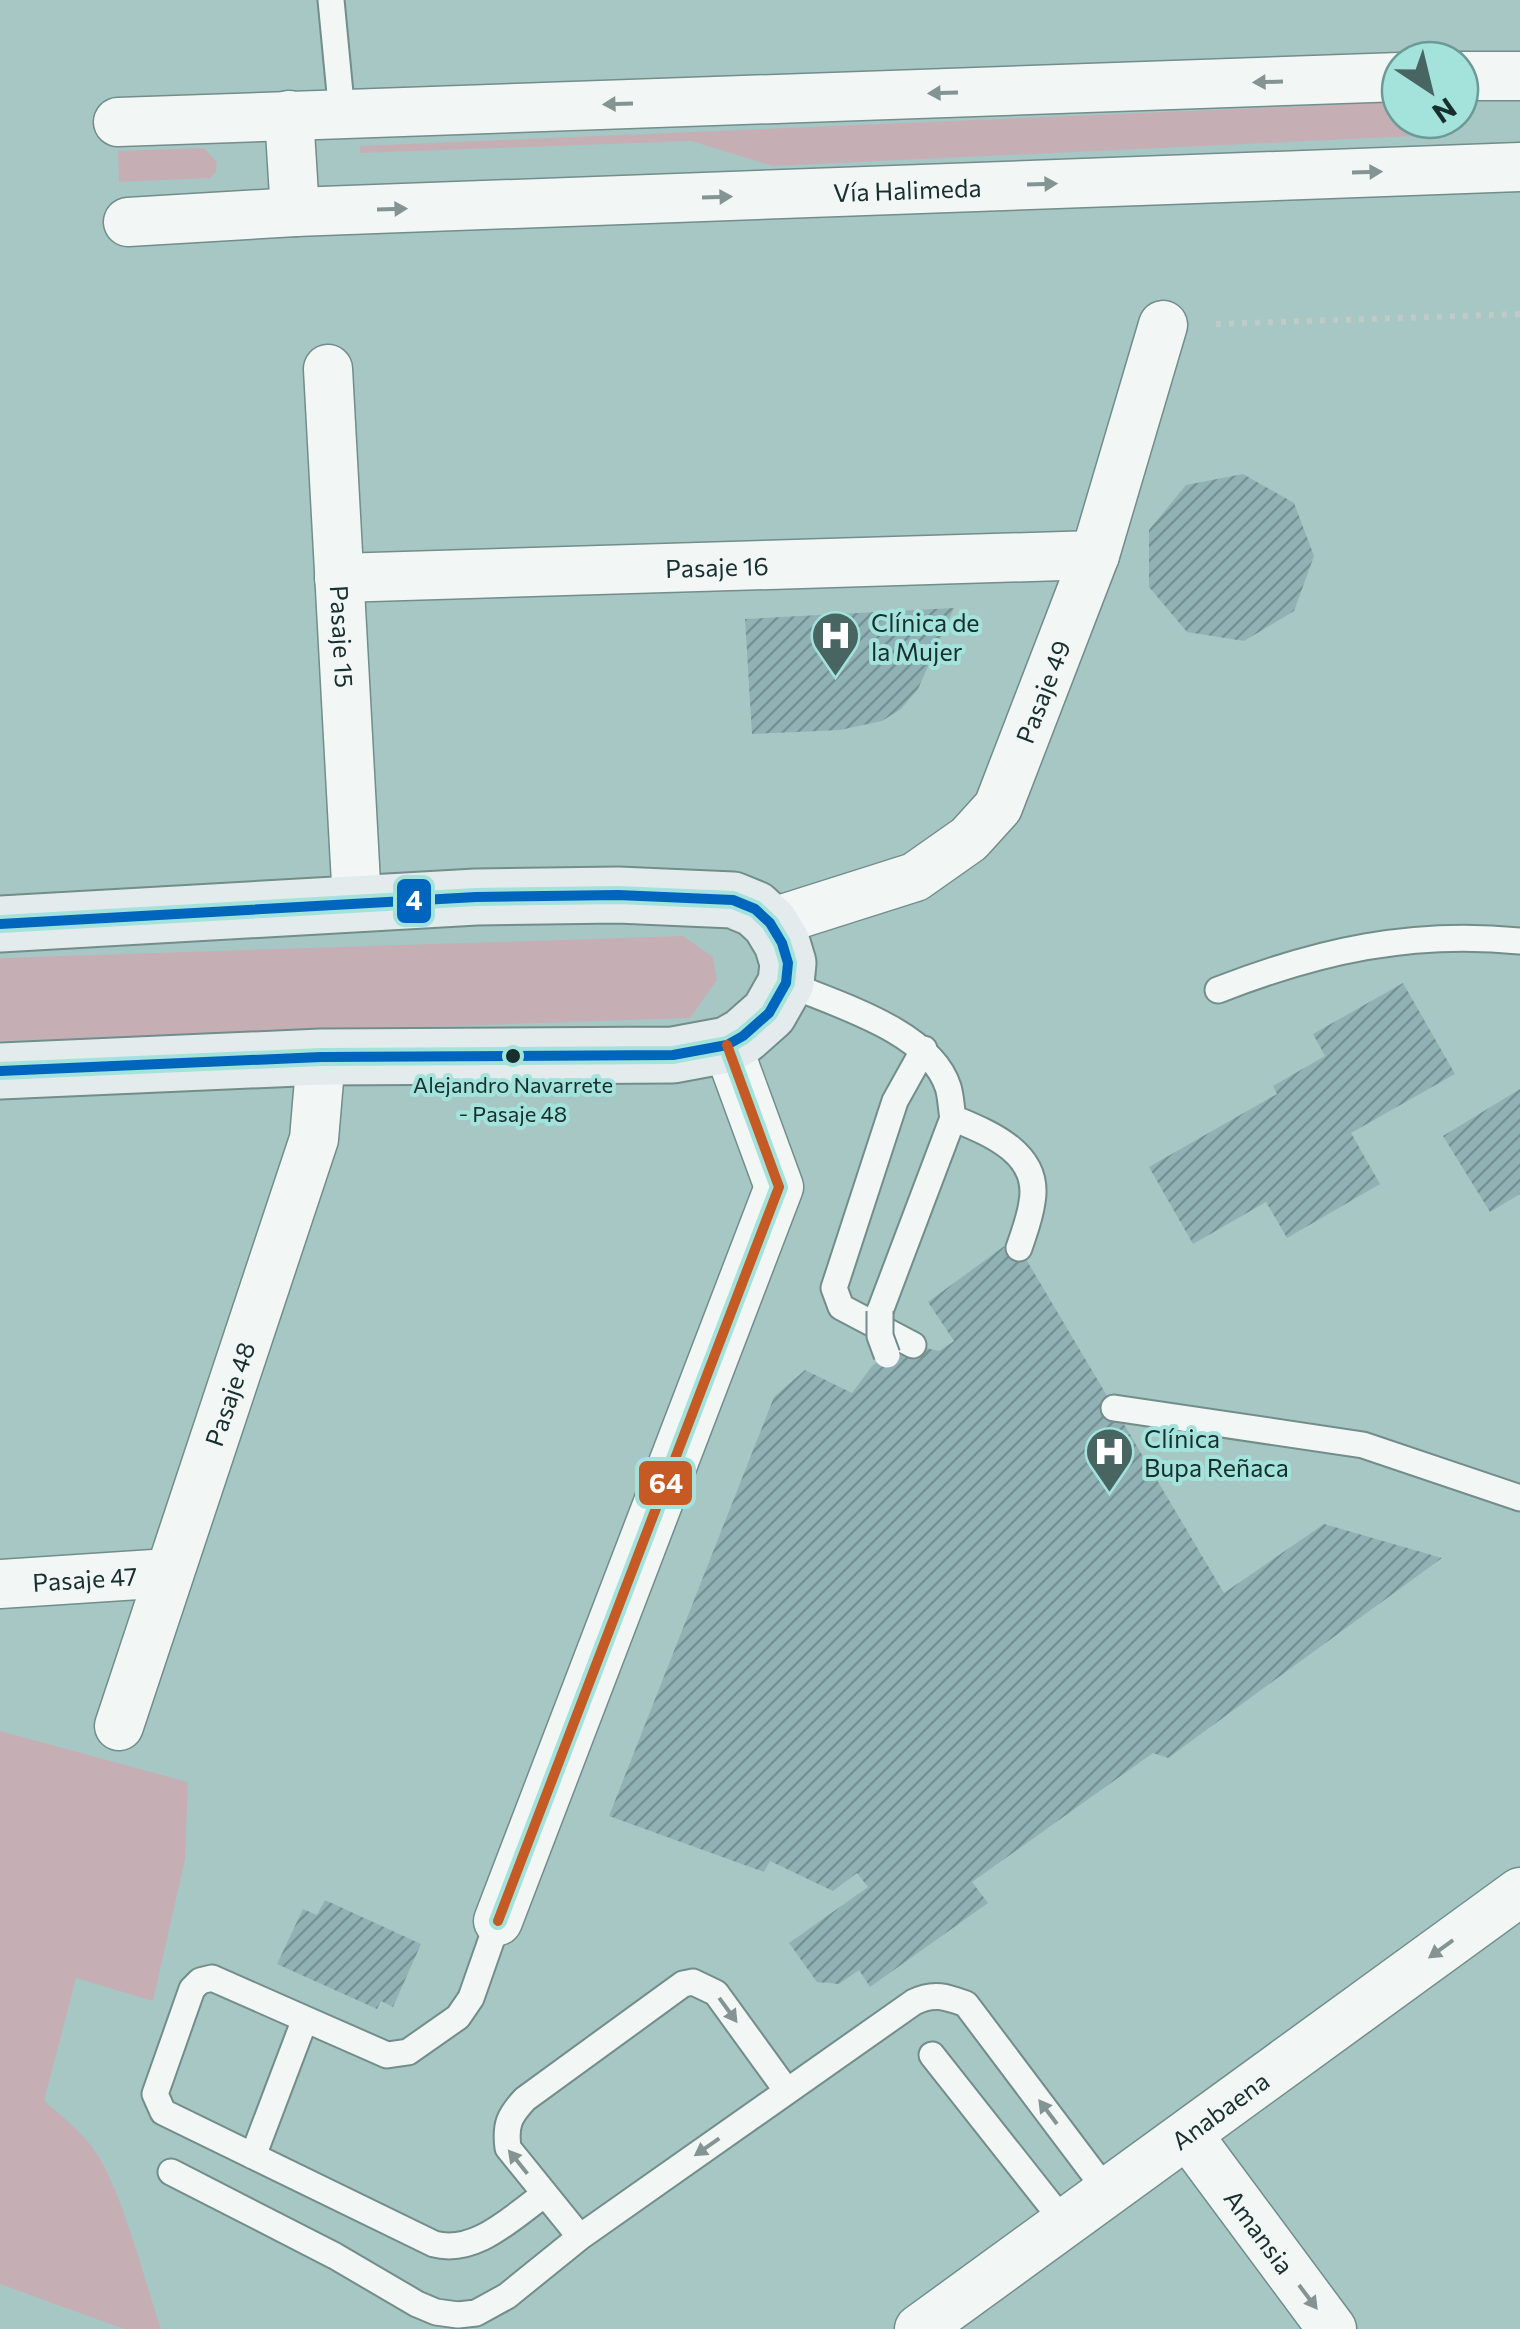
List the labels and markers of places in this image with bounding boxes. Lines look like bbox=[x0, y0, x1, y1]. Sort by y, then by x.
place label: Clínica de la Mujer bbox=[871, 607, 980, 666]
hospital icon: Clínica de la Mujer bbox=[810, 610, 862, 678]
marker: Alejandro Navarrete - Pasaje 48 bbox=[503, 1046, 523, 1066]
place label: Alejandro Navarrete - Pasaje 48 bbox=[413, 1071, 613, 1127]
place label: Clínica Bupa Reñaca bbox=[1144, 1423, 1289, 1482]
hospital icon: Clínica Bupa Reñaca bbox=[1083, 1426, 1135, 1494]

